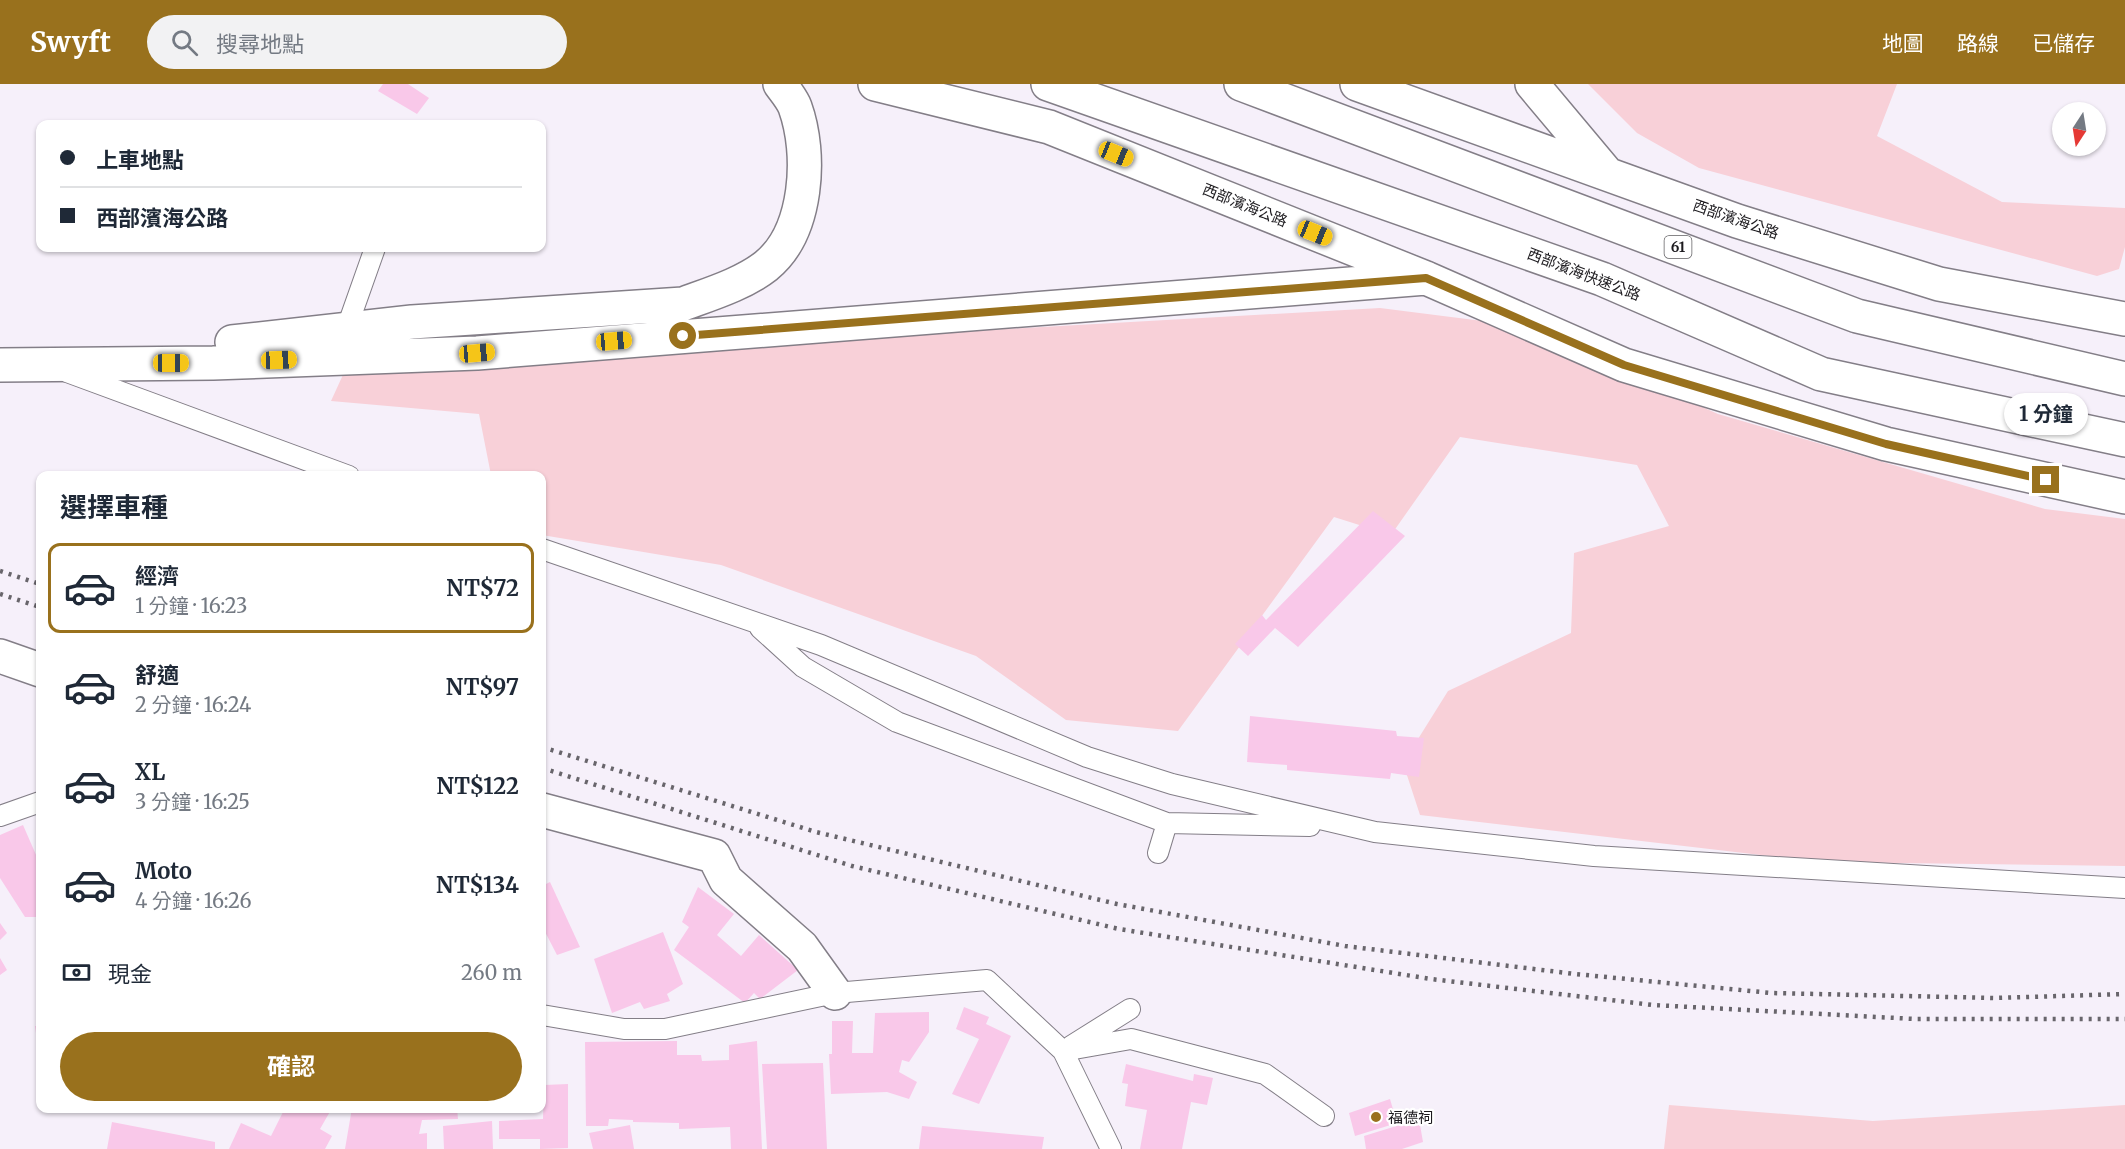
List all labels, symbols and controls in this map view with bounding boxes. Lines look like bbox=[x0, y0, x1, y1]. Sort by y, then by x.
search box bbox=[147, 15, 567, 69]
text: Swyft bbox=[30, 24, 111, 60]
icon: search bbox=[168, 26, 201, 59]
text: 搜尋地點 bbox=[216, 30, 304, 58]
text: 地圖 bbox=[1882, 30, 1924, 57]
text: 路線 bbox=[1957, 30, 1999, 57]
text: 已儲存 bbox=[2032, 30, 2095, 57]
north arrow bbox=[2052, 102, 2106, 156]
map controls bbox=[2052, 102, 2106, 156]
car bbox=[1096, 139, 1136, 169]
text: 上車地點 bbox=[96, 146, 184, 174]
street label: 西部濱海公路 bbox=[1200, 179, 1290, 231]
street label: 西部濱海公路 bbox=[1690, 195, 1782, 243]
text: 西部濱海公路 bbox=[96, 204, 228, 232]
car bbox=[1295, 218, 1335, 248]
road number: 61 bbox=[1664, 236, 1692, 258]
street label: 西部濱海快速公路 bbox=[1525, 244, 1643, 304]
route start bbox=[669, 322, 696, 349]
car bbox=[595, 330, 633, 352]
car bbox=[458, 342, 496, 364]
car bbox=[261, 350, 297, 370]
car bbox=[153, 354, 189, 372]
callout: 1 分鐘 bbox=[2004, 393, 2088, 435]
text: 1 分鐘 bbox=[2019, 401, 2073, 426]
route end bbox=[2032, 466, 2059, 493]
text: 選擇車種 bbox=[60, 490, 168, 524]
icon: car bbox=[63, 561, 117, 615]
text: 經濟 bbox=[135, 562, 179, 590]
text: NT$72 bbox=[446, 574, 519, 602]
text: 1 分鐘 · 16:23 bbox=[135, 593, 247, 618]
icon: car bbox=[63, 660, 117, 714]
text: 舒適 bbox=[135, 661, 179, 689]
text: NT$97 bbox=[446, 673, 519, 701]
text: 2 分鐘 · 16:24 bbox=[135, 692, 251, 717]
text: XL bbox=[135, 758, 165, 786]
icon: car bbox=[63, 759, 117, 813]
text: NT$122 bbox=[436, 772, 519, 800]
text: 3 分鐘 · 16:25 bbox=[135, 789, 250, 814]
text: Moto bbox=[135, 857, 192, 885]
icon: car bbox=[63, 858, 117, 912]
text: NT$134 bbox=[436, 871, 519, 899]
text: 4 分鐘 · 16:26 bbox=[135, 888, 252, 913]
icon: cash bbox=[60, 956, 93, 989]
text: 現金 bbox=[108, 960, 152, 988]
text: 260 m bbox=[461, 960, 522, 985]
button: 確認 bbox=[60, 1032, 522, 1101]
place label: 福德祠 bbox=[1388, 1108, 1433, 1127]
marker: 福德祠 bbox=[1369, 1110, 1383, 1124]

